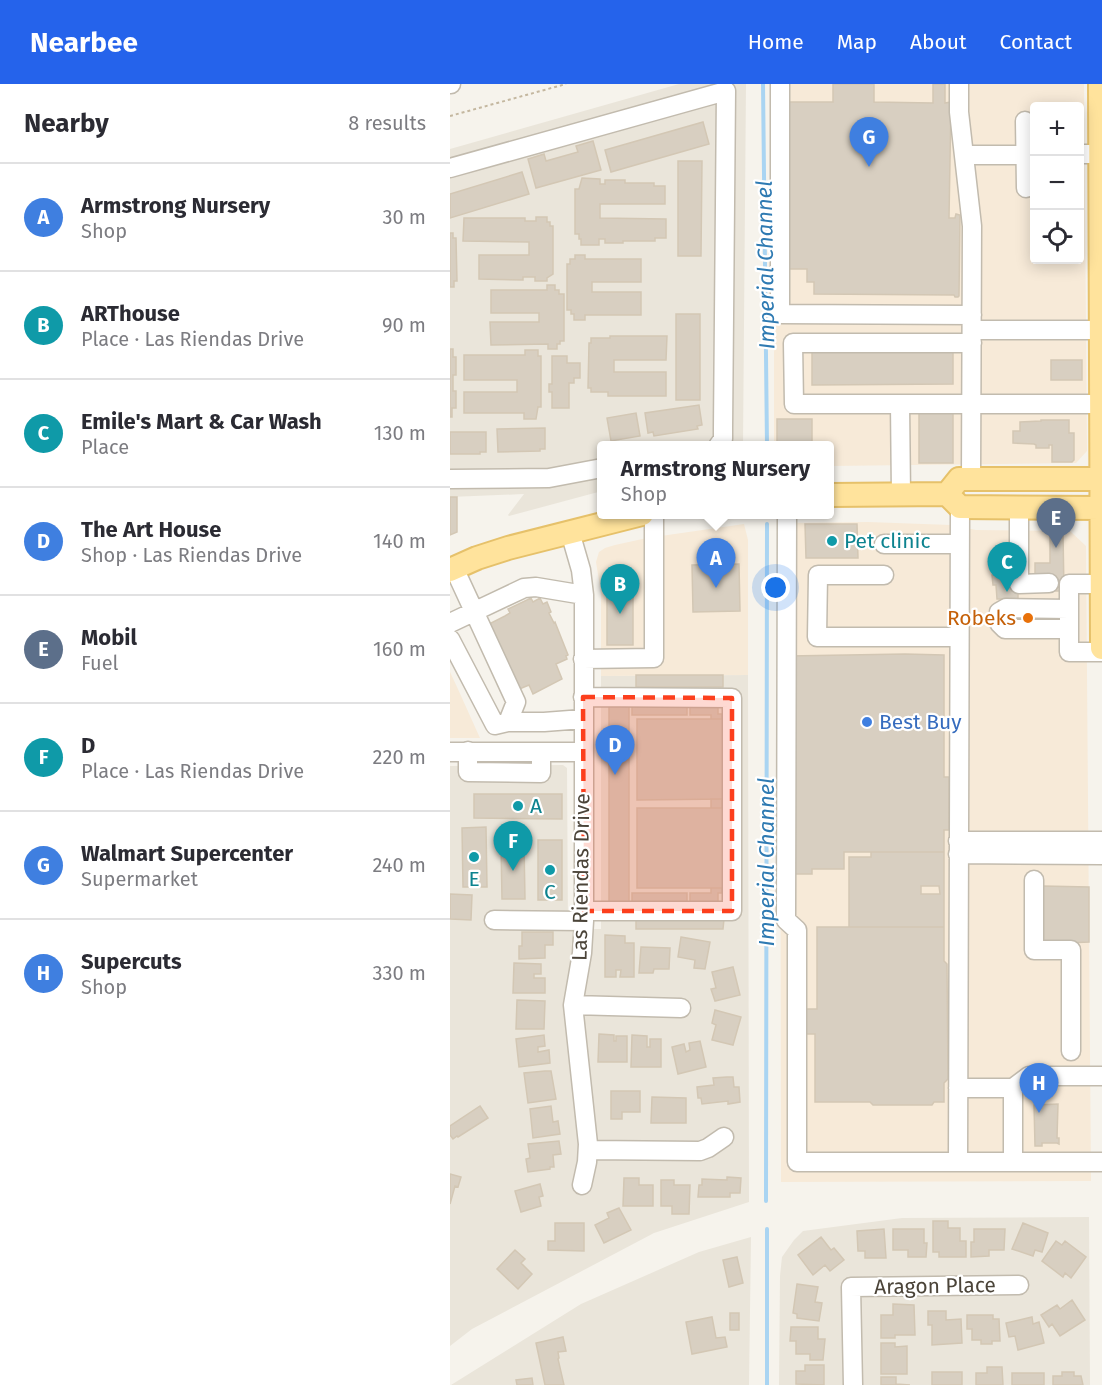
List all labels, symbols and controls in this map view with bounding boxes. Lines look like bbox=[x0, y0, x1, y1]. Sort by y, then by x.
text: Nearbee bbox=[30, 26, 138, 59]
text: Home bbox=[748, 29, 804, 55]
text: Map bbox=[837, 29, 877, 55]
text: About bbox=[910, 29, 967, 55]
text: Contact bbox=[1000, 29, 1072, 55]
map controls bbox=[1030, 102, 1084, 264]
button: + bbox=[1030, 102, 1084, 156]
text: Nearby bbox=[24, 108, 109, 139]
text: 8 results bbox=[348, 111, 426, 135]
pin: G bbox=[850, 118, 888, 167]
button: − bbox=[1030, 156, 1084, 210]
water label: Imperial Channel bbox=[751, 180, 780, 350]
text: Armstrong Nursery bbox=[81, 192, 270, 219]
text: A bbox=[38, 205, 49, 229]
text: 30 m bbox=[382, 205, 426, 229]
button: locate bbox=[1030, 210, 1084, 264]
text: Shop bbox=[81, 219, 127, 243]
text: ARThouse bbox=[81, 300, 180, 327]
text: B bbox=[37, 313, 50, 337]
text: 90 m bbox=[382, 313, 426, 337]
text: Place · Las Riendas Drive bbox=[81, 327, 304, 351]
text: Emile's Mart & Car Wash bbox=[81, 408, 322, 435]
text: C bbox=[38, 421, 49, 445]
text: 130 m bbox=[374, 421, 426, 445]
text: Place bbox=[81, 435, 129, 459]
popup bbox=[597, 441, 834, 519]
text: Armstrong Nursery bbox=[621, 455, 810, 482]
text: Shop bbox=[621, 482, 667, 506]
pin: E bbox=[1036, 498, 1076, 548]
text: The Art House bbox=[81, 516, 221, 543]
place label: Pet clinic bbox=[844, 528, 931, 554]
text: D bbox=[37, 529, 50, 553]
text: 140 m bbox=[373, 529, 426, 553]
marker: Pet clinic bbox=[825, 534, 839, 548]
pin: A bbox=[696, 538, 736, 588]
pin: C bbox=[988, 542, 1026, 592]
text: Shop · Las Riendas Drive bbox=[81, 543, 302, 567]
pin: B bbox=[600, 564, 640, 614]
your location bbox=[761, 573, 790, 602]
place label: Robeks bbox=[947, 605, 1016, 631]
marker: Robeks bbox=[1021, 611, 1035, 625]
text: Mobil bbox=[81, 624, 137, 651]
text: E bbox=[38, 637, 49, 661]
text: 160 m bbox=[373, 637, 426, 661]
text: Fuel bbox=[81, 651, 118, 675]
place label: Best Buy bbox=[879, 709, 962, 735]
marker: Best Buy bbox=[860, 715, 874, 729]
pin: D bbox=[596, 726, 634, 775]
text: D bbox=[81, 732, 95, 759]
text: F bbox=[39, 745, 48, 769]
text: 220 m bbox=[373, 745, 426, 769]
text: Place · Las Riendas Drive bbox=[81, 759, 304, 783]
water label: Imperial Channel bbox=[753, 778, 780, 946]
place label: A bbox=[530, 793, 542, 819]
street label: Las Riendas Drive bbox=[567, 793, 595, 961]
marker: A bbox=[511, 799, 525, 813]
pin: F bbox=[494, 822, 532, 871]
text: Walmart Supercenter bbox=[81, 840, 293, 867]
marker: E bbox=[467, 850, 481, 864]
text: G bbox=[37, 853, 50, 877]
text: 240 m bbox=[372, 853, 426, 877]
marker: C bbox=[543, 863, 557, 877]
place label: E bbox=[468, 866, 480, 892]
text: Supermarket bbox=[81, 867, 198, 891]
place label: C bbox=[544, 879, 556, 905]
text: Supercuts bbox=[81, 948, 182, 975]
text: H bbox=[37, 961, 50, 985]
text: 330 m bbox=[372, 961, 426, 985]
text: Shop bbox=[81, 975, 127, 999]
pin: H bbox=[1020, 1064, 1058, 1113]
street label: Aragon Place bbox=[874, 1272, 996, 1300]

